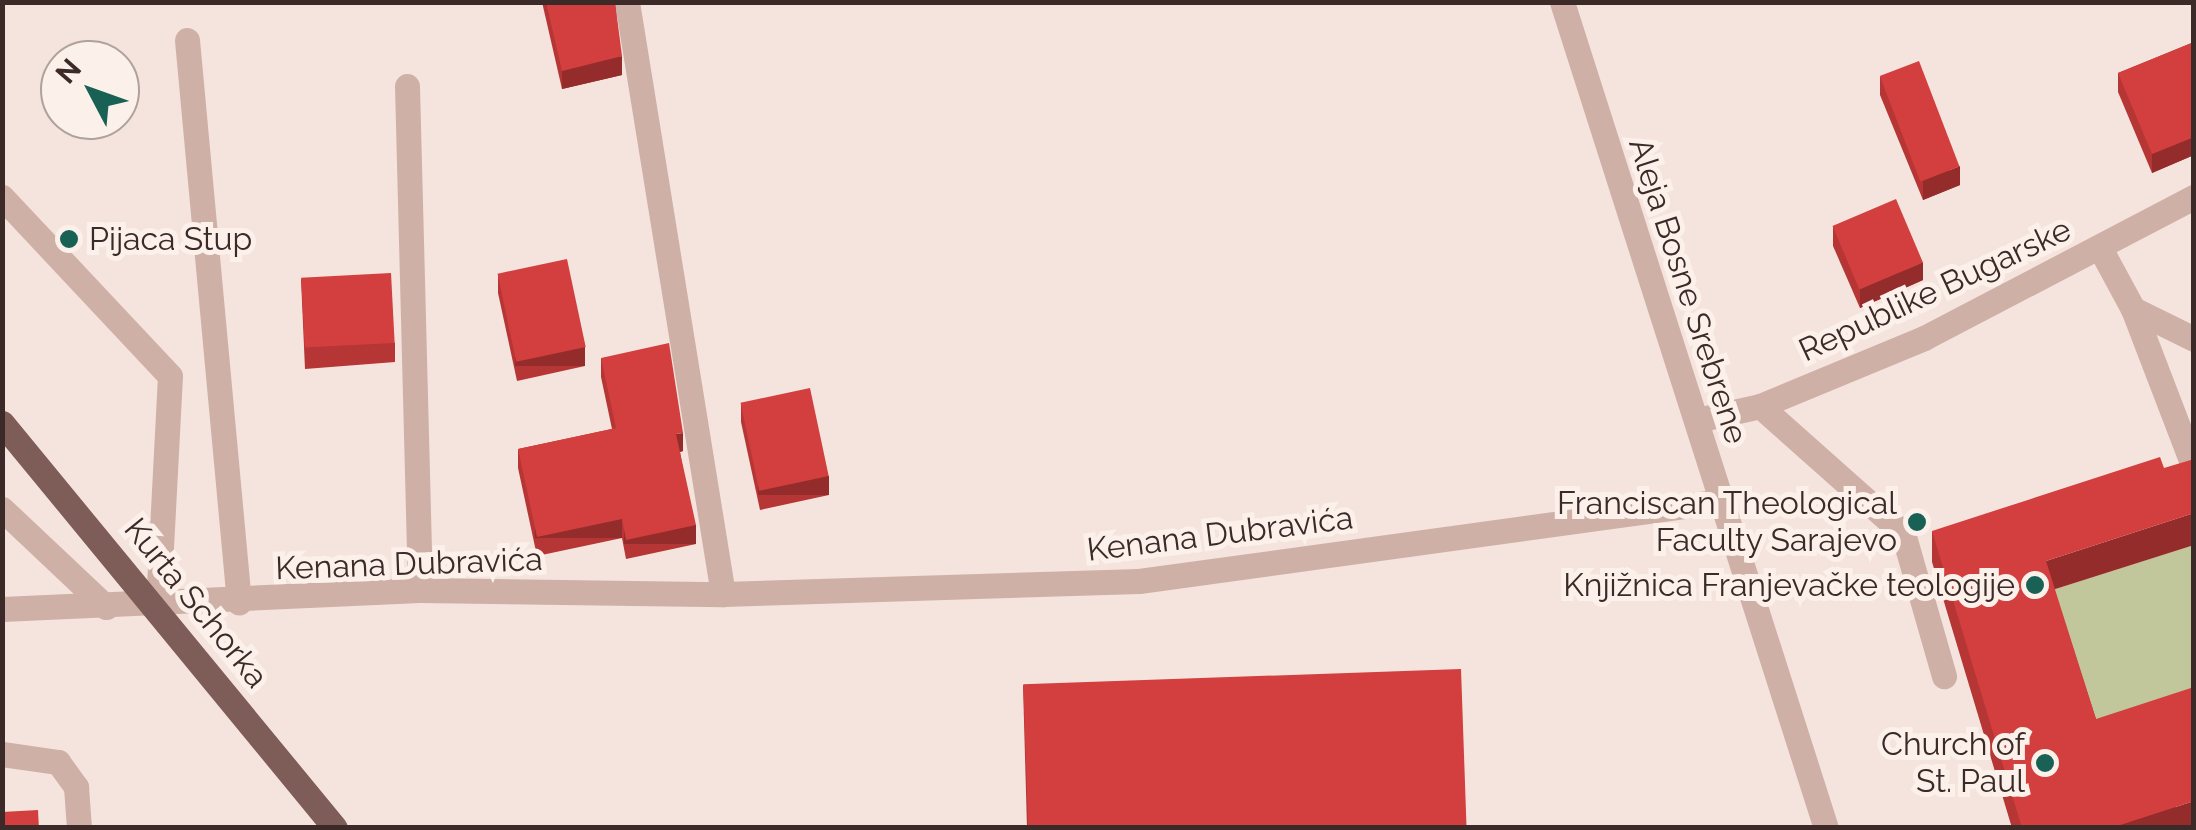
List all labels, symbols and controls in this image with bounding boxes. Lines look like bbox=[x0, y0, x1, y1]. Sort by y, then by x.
north arrow bbox=[40, 40, 140, 140]
text: N bbox=[49, 52, 88, 90]
street label: Aleja Bosne Srebrene bbox=[1620, 133, 1756, 449]
street label: Republike Bugarske bbox=[1793, 210, 2077, 370]
place label: Pijaca Stup bbox=[89, 220, 252, 258]
marker: Pijaca Stup bbox=[58, 228, 80, 250]
place label: Franciscan Theological Faculty Sarajevo bbox=[1556, 485, 1897, 560]
street label: Kenana Dubravića bbox=[1085, 499, 1355, 569]
street label: Kurta Schorka bbox=[116, 511, 276, 695]
marker: Franciscan Theological Faculty Sarajevo bbox=[1906, 511, 1928, 533]
street label: Kenana Dubravića bbox=[275, 540, 543, 588]
place label: Knjižnica Franjevačke teologije bbox=[1563, 566, 2015, 604]
marker: Knjižnica Franjevačke teologije bbox=[2024, 574, 2046, 596]
place label: Church of St. Paul bbox=[1881, 726, 2025, 801]
marker: Church of St. Paul bbox=[2034, 752, 2056, 774]

